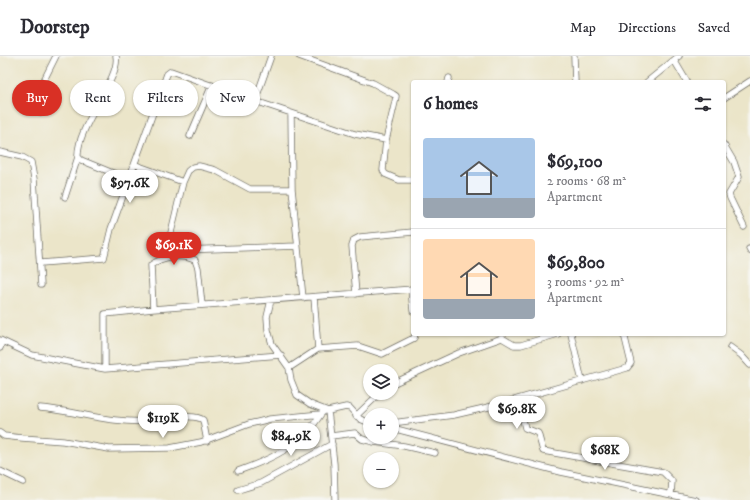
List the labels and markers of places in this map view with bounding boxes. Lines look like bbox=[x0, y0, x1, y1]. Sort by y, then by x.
pin: $97.6K bbox=[97, 170, 163, 204]
pin: $69.1K bbox=[141, 232, 207, 266]
pin: $69.8K bbox=[484, 396, 550, 430]
pin: $119K bbox=[135, 405, 191, 439]
pin: $84.9K bbox=[258, 423, 324, 457]
pin: $68K bbox=[581, 437, 629, 471]

